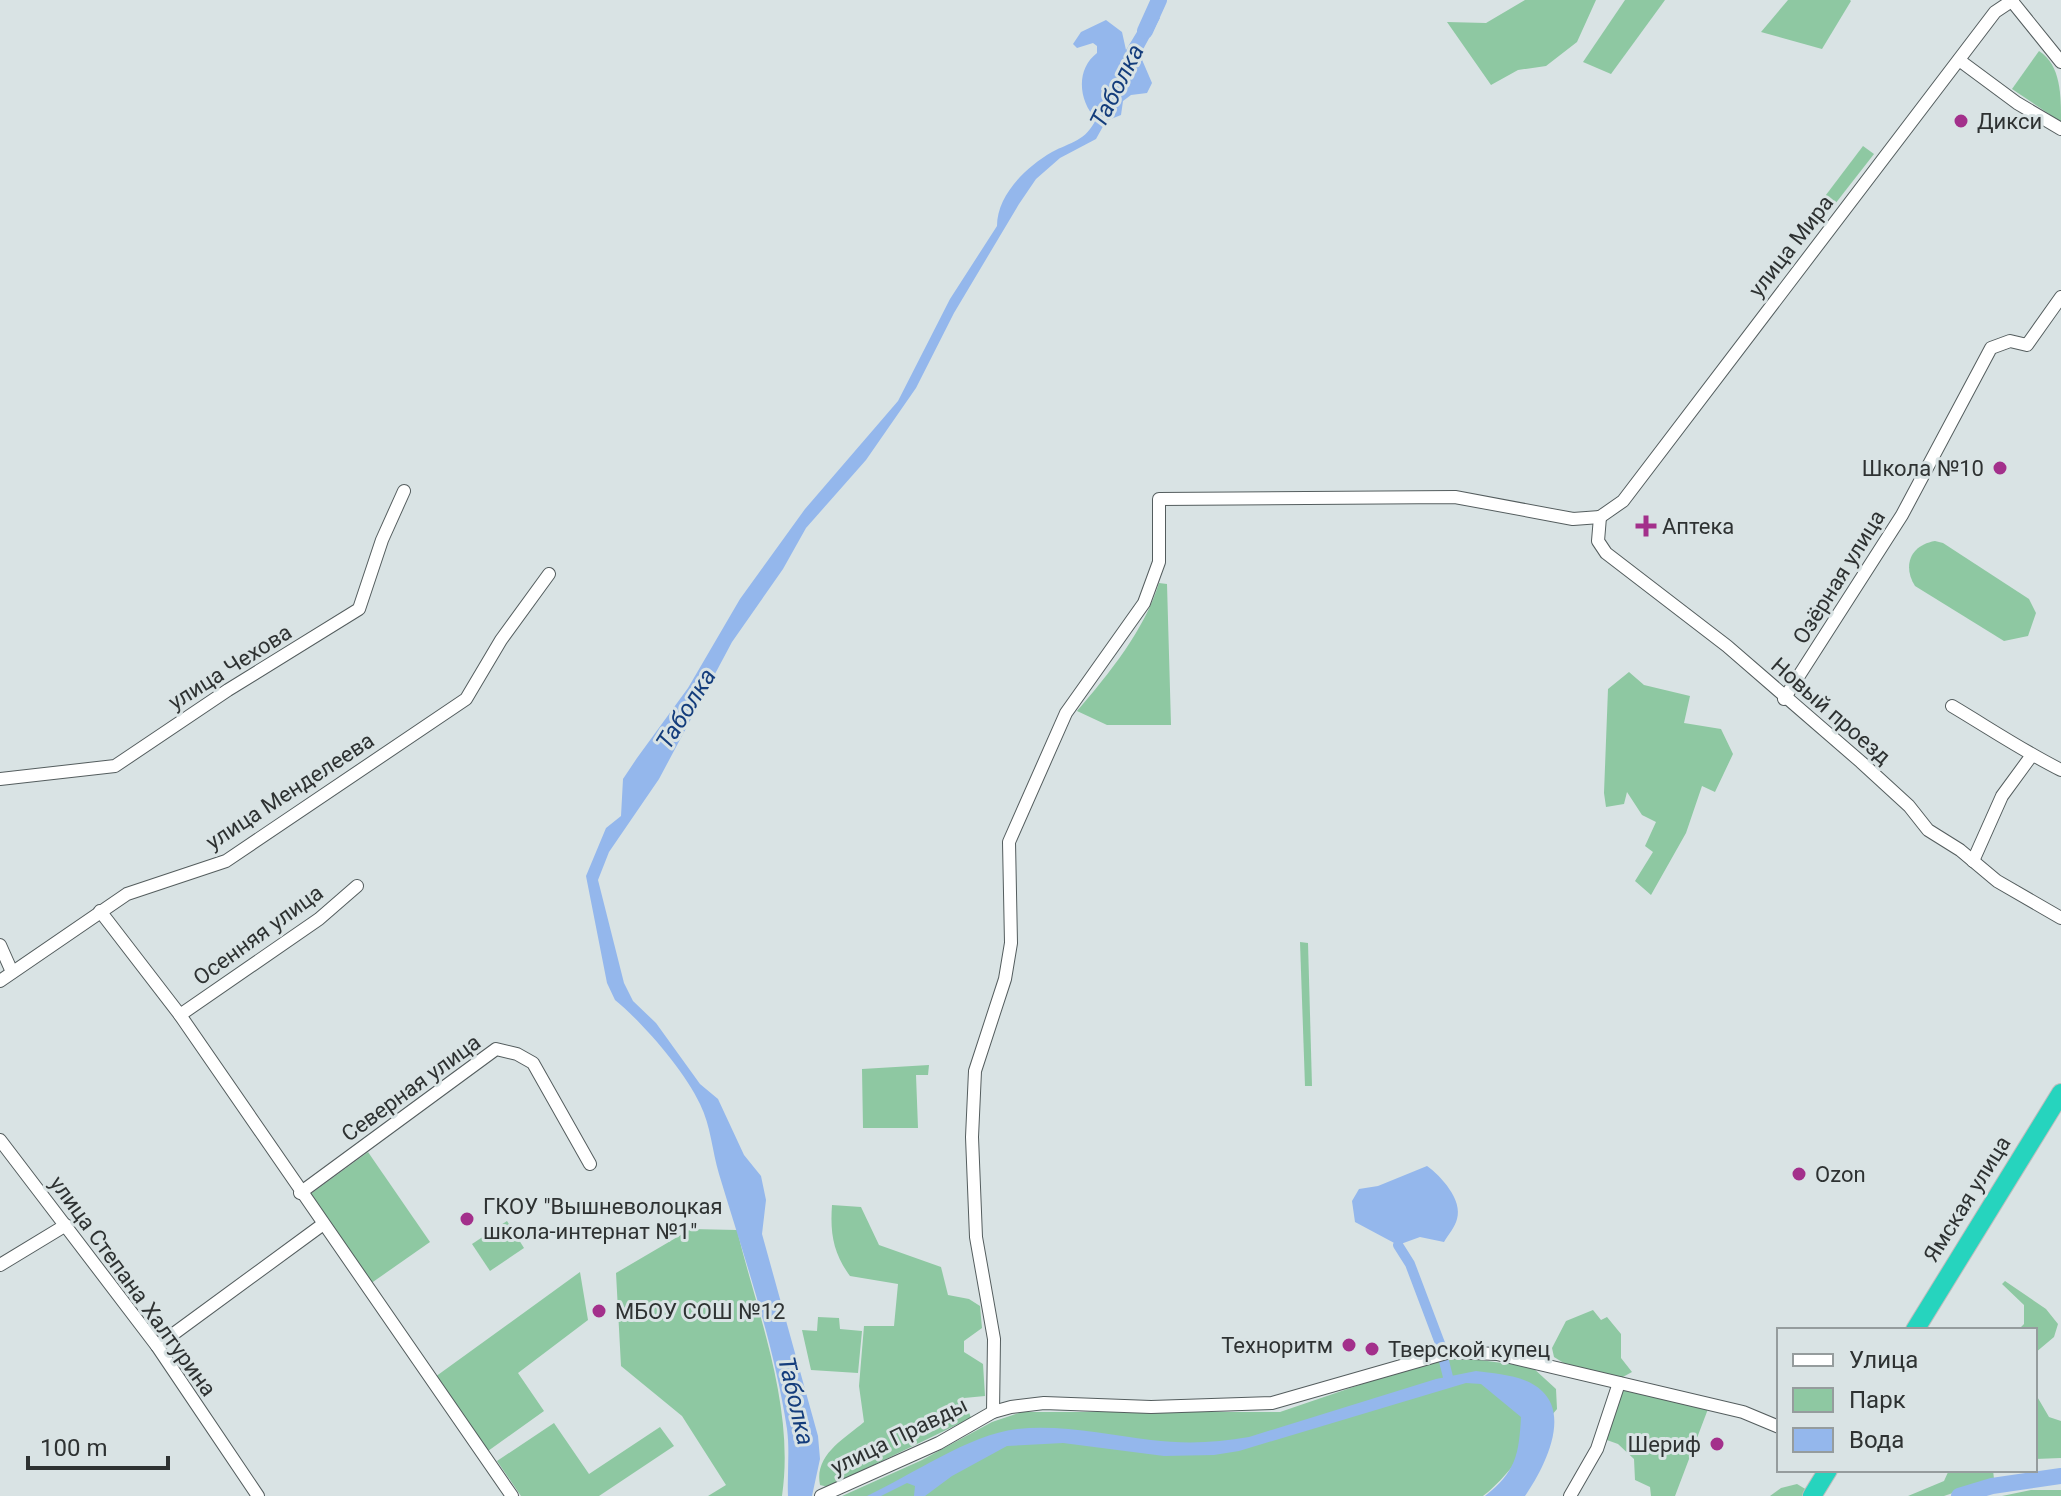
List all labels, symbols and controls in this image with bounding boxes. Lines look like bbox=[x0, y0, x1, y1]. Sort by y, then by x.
water label: Таболка bbox=[1084, 40, 1150, 132]
place label: Дикси bbox=[1977, 109, 2042, 134]
marker: Дикси bbox=[1952, 112, 1970, 130]
street label: улица Мира bbox=[1744, 190, 1838, 302]
place label: Школа №10 bbox=[1862, 456, 1984, 481]
marker: Школа №10 bbox=[1991, 459, 2009, 477]
street label: Озёрная улица bbox=[1788, 506, 1890, 648]
place label: Аптека bbox=[1662, 514, 1734, 539]
marker: Аптека bbox=[1637, 517, 1655, 535]
street label: улица Чехова bbox=[164, 619, 296, 715]
street label: Новый проезд bbox=[1766, 652, 1896, 770]
water label: Таболка bbox=[650, 663, 722, 755]
street label: улица Менделеева bbox=[201, 727, 379, 855]
street label: Осенняя улица bbox=[188, 880, 328, 990]
street label: Северная улица bbox=[337, 1029, 485, 1147]
street label: Ямская улица bbox=[1918, 1131, 2016, 1267]
place label: Ozon bbox=[1815, 1162, 1866, 1187]
marker: Ozon bbox=[1790, 1165, 1808, 1183]
street label: улица Степана Халтурина bbox=[45, 1171, 221, 1401]
place label: ГКОУ "Вышневолоцкая школа-интернат №1" bbox=[483, 1194, 723, 1244]
marker: ГКОУ "Вышневолоцкая школа-интернат №1" bbox=[458, 1210, 476, 1228]
place label: МБОУ СОШ №12 bbox=[615, 1299, 785, 1324]
marker: МБОУ СОШ №12 bbox=[590, 1302, 608, 1320]
legend bbox=[1777, 1328, 2037, 1472]
place label: Техноритм bbox=[1221, 1333, 1333, 1358]
marker: Техноритм bbox=[1340, 1336, 1358, 1354]
place label: Тверской купец bbox=[1388, 1337, 1550, 1362]
marker: Тверской купец bbox=[1363, 1340, 1381, 1358]
text: Улица bbox=[1849, 1346, 1918, 1374]
water label: Таболка bbox=[772, 1354, 820, 1448]
text: Парк bbox=[1849, 1386, 1906, 1414]
street label: улица Правды bbox=[827, 1392, 971, 1480]
scale bar bbox=[28, 1420, 168, 1470]
text: Вода bbox=[1849, 1426, 1904, 1454]
place label: Шериф bbox=[1628, 1432, 1701, 1457]
text: 100 m bbox=[40, 1434, 107, 1462]
marker: Шериф bbox=[1708, 1435, 1726, 1453]

